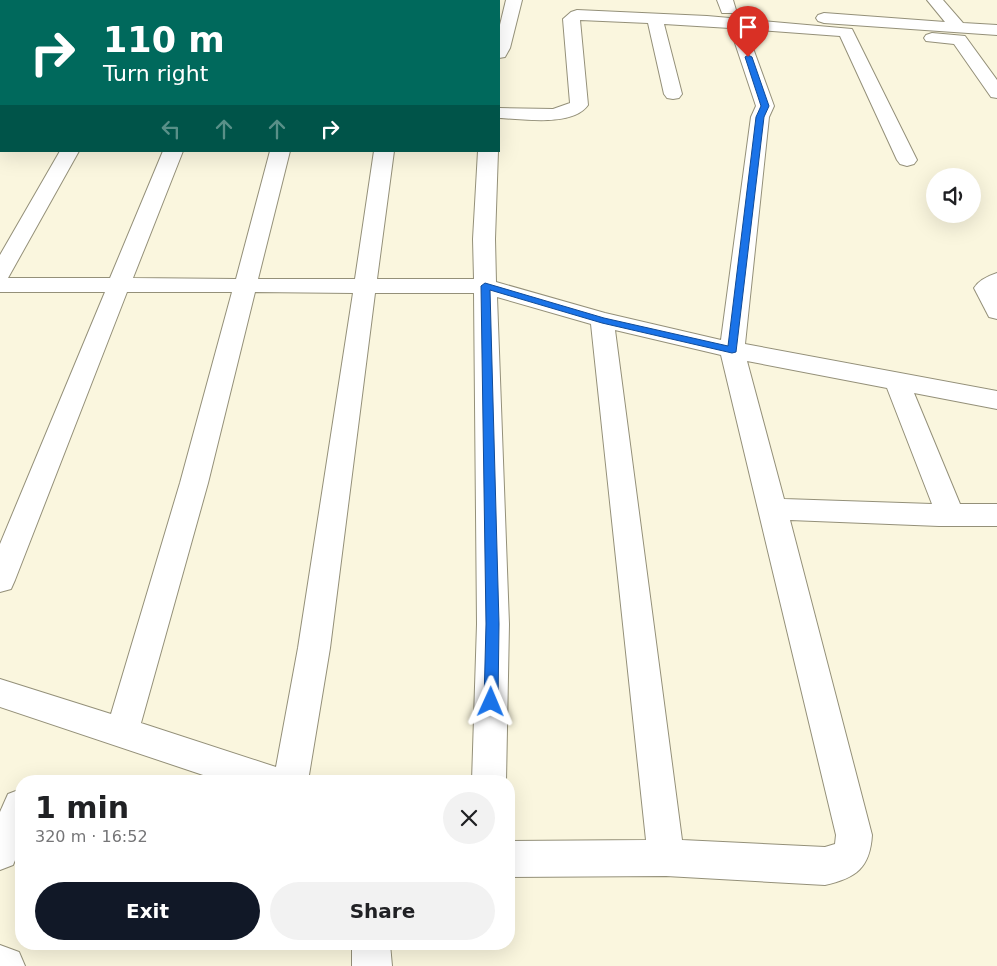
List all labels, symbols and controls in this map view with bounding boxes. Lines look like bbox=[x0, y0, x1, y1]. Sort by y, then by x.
pin bbox=[727, 6, 769, 57]
icon: arrive bbox=[734, 13, 762, 41]
icon: right bbox=[20, 20, 85, 85]
text: 110 m bbox=[103, 20, 225, 60]
text: Turn right bbox=[103, 61, 208, 86]
icon: left bbox=[157, 115, 185, 143]
icon: ahead bbox=[210, 115, 238, 143]
icon: ahead bbox=[263, 115, 291, 143]
icon: right bbox=[316, 115, 344, 143]
map controls bbox=[926, 168, 981, 223]
button: sound bbox=[926, 168, 981, 223]
position arrow bbox=[464, 675, 516, 727]
text: 1 min bbox=[35, 790, 129, 825]
button: close bbox=[443, 792, 495, 844]
text: 320 m · 16:52 bbox=[35, 827, 148, 846]
button: Exit bbox=[35, 882, 260, 940]
button: Share bbox=[270, 882, 495, 940]

